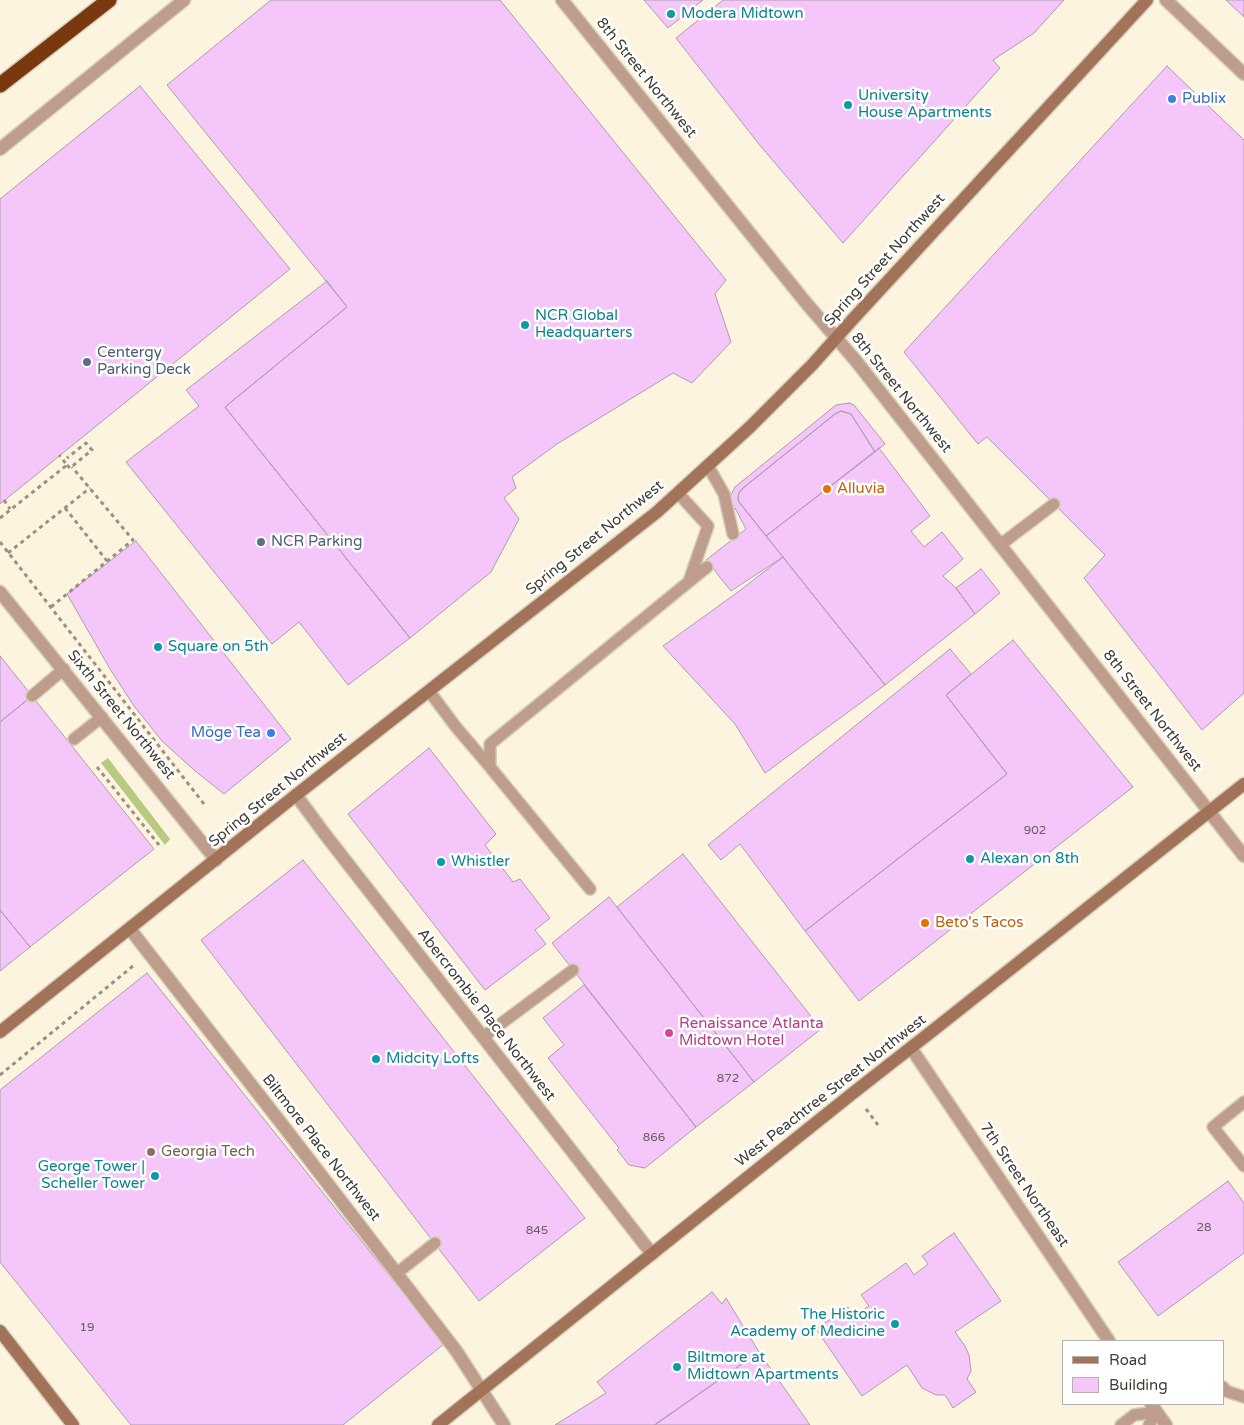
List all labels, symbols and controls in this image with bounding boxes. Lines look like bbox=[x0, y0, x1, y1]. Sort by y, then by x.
place label: Modera Midtown bbox=[681, 5, 804, 23]
marker: Modera Midtown bbox=[665, 8, 677, 20]
street label: 8th Street Northwest bbox=[592, 14, 700, 142]
place label: University House Apartments bbox=[858, 87, 992, 122]
place label: Publix bbox=[1182, 90, 1226, 108]
marker: Publix bbox=[1166, 93, 1178, 105]
marker: University House Apartments bbox=[842, 99, 854, 111]
street label: Spring Street Northwest bbox=[821, 190, 949, 330]
place label: NCR Global Headquarters bbox=[535, 307, 632, 342]
marker: NCR Global Headquarters bbox=[519, 319, 531, 331]
street label: 8th Street Northwest bbox=[847, 329, 955, 457]
place label: Centergy Parking Deck bbox=[97, 344, 191, 379]
marker: Centergy Parking Deck bbox=[81, 356, 93, 368]
street label: Spring Street Northwest bbox=[523, 477, 667, 599]
place label: Alluvia bbox=[837, 480, 885, 498]
marker: Alluvia bbox=[821, 483, 833, 495]
place label: NCR Parking bbox=[271, 533, 362, 551]
marker: NCR Parking bbox=[255, 536, 267, 548]
place label: Square on 5th bbox=[168, 638, 269, 656]
marker: Square on 5th bbox=[152, 641, 164, 653]
street label: Sixth Street Northwest bbox=[63, 647, 179, 783]
street label: 8th Street Northwest bbox=[1099, 647, 1205, 775]
place label: Möge Tea bbox=[191, 724, 261, 742]
marker: Möge Tea bbox=[265, 727, 277, 739]
street label: Spring Street Northwest bbox=[206, 729, 350, 851]
house number: 902 bbox=[1024, 824, 1046, 838]
place label: Alexan on 8th bbox=[980, 850, 1079, 868]
place label: Whistler bbox=[451, 853, 510, 871]
marker: Alexan on 8th bbox=[964, 853, 976, 865]
marker: Whistler bbox=[435, 856, 447, 868]
place label: Beto's Tacos bbox=[935, 914, 1023, 932]
marker: Beto's Tacos bbox=[919, 917, 931, 929]
street label: Abercrombie Place Northwest bbox=[413, 925, 559, 1105]
street label: West Peachtree Street Northwest bbox=[732, 1011, 930, 1171]
place label: Renaissance Atlanta Midtown Hotel bbox=[679, 1015, 824, 1050]
marker: Renaissance Atlanta Midtown Hotel bbox=[663, 1027, 675, 1039]
place label: Midcity Lofts bbox=[386, 1050, 479, 1068]
marker: Midcity Lofts bbox=[370, 1053, 382, 1065]
street label: Biltmore Place Northwest bbox=[258, 1071, 384, 1225]
house number: 872 bbox=[717, 1072, 739, 1086]
street label: 7th Street Northeast bbox=[976, 1119, 1072, 1251]
house number: 866 bbox=[643, 1131, 665, 1145]
place label: Georgia Tech bbox=[161, 1143, 255, 1161]
marker: Georgia Tech bbox=[145, 1146, 157, 1158]
place label: George Tower | Scheller Tower bbox=[38, 1158, 145, 1193]
marker: George Tower | Scheller Tower bbox=[149, 1170, 161, 1182]
house number: 28 bbox=[1196, 1221, 1212, 1235]
house number: 845 bbox=[526, 1224, 548, 1238]
place label: The Historic Academy of Medicine bbox=[730, 1306, 885, 1341]
marker: The Historic Academy of Medicine bbox=[889, 1318, 901, 1330]
house number: 19 bbox=[79, 1321, 95, 1335]
legend bbox=[1062, 1340, 1224, 1405]
place label: Biltmore at Midtown Apartments bbox=[687, 1349, 839, 1384]
text: Road bbox=[1109, 1351, 1147, 1369]
marker: Biltmore at Midtown Apartments bbox=[671, 1361, 683, 1373]
text: Building bbox=[1109, 1376, 1168, 1394]

